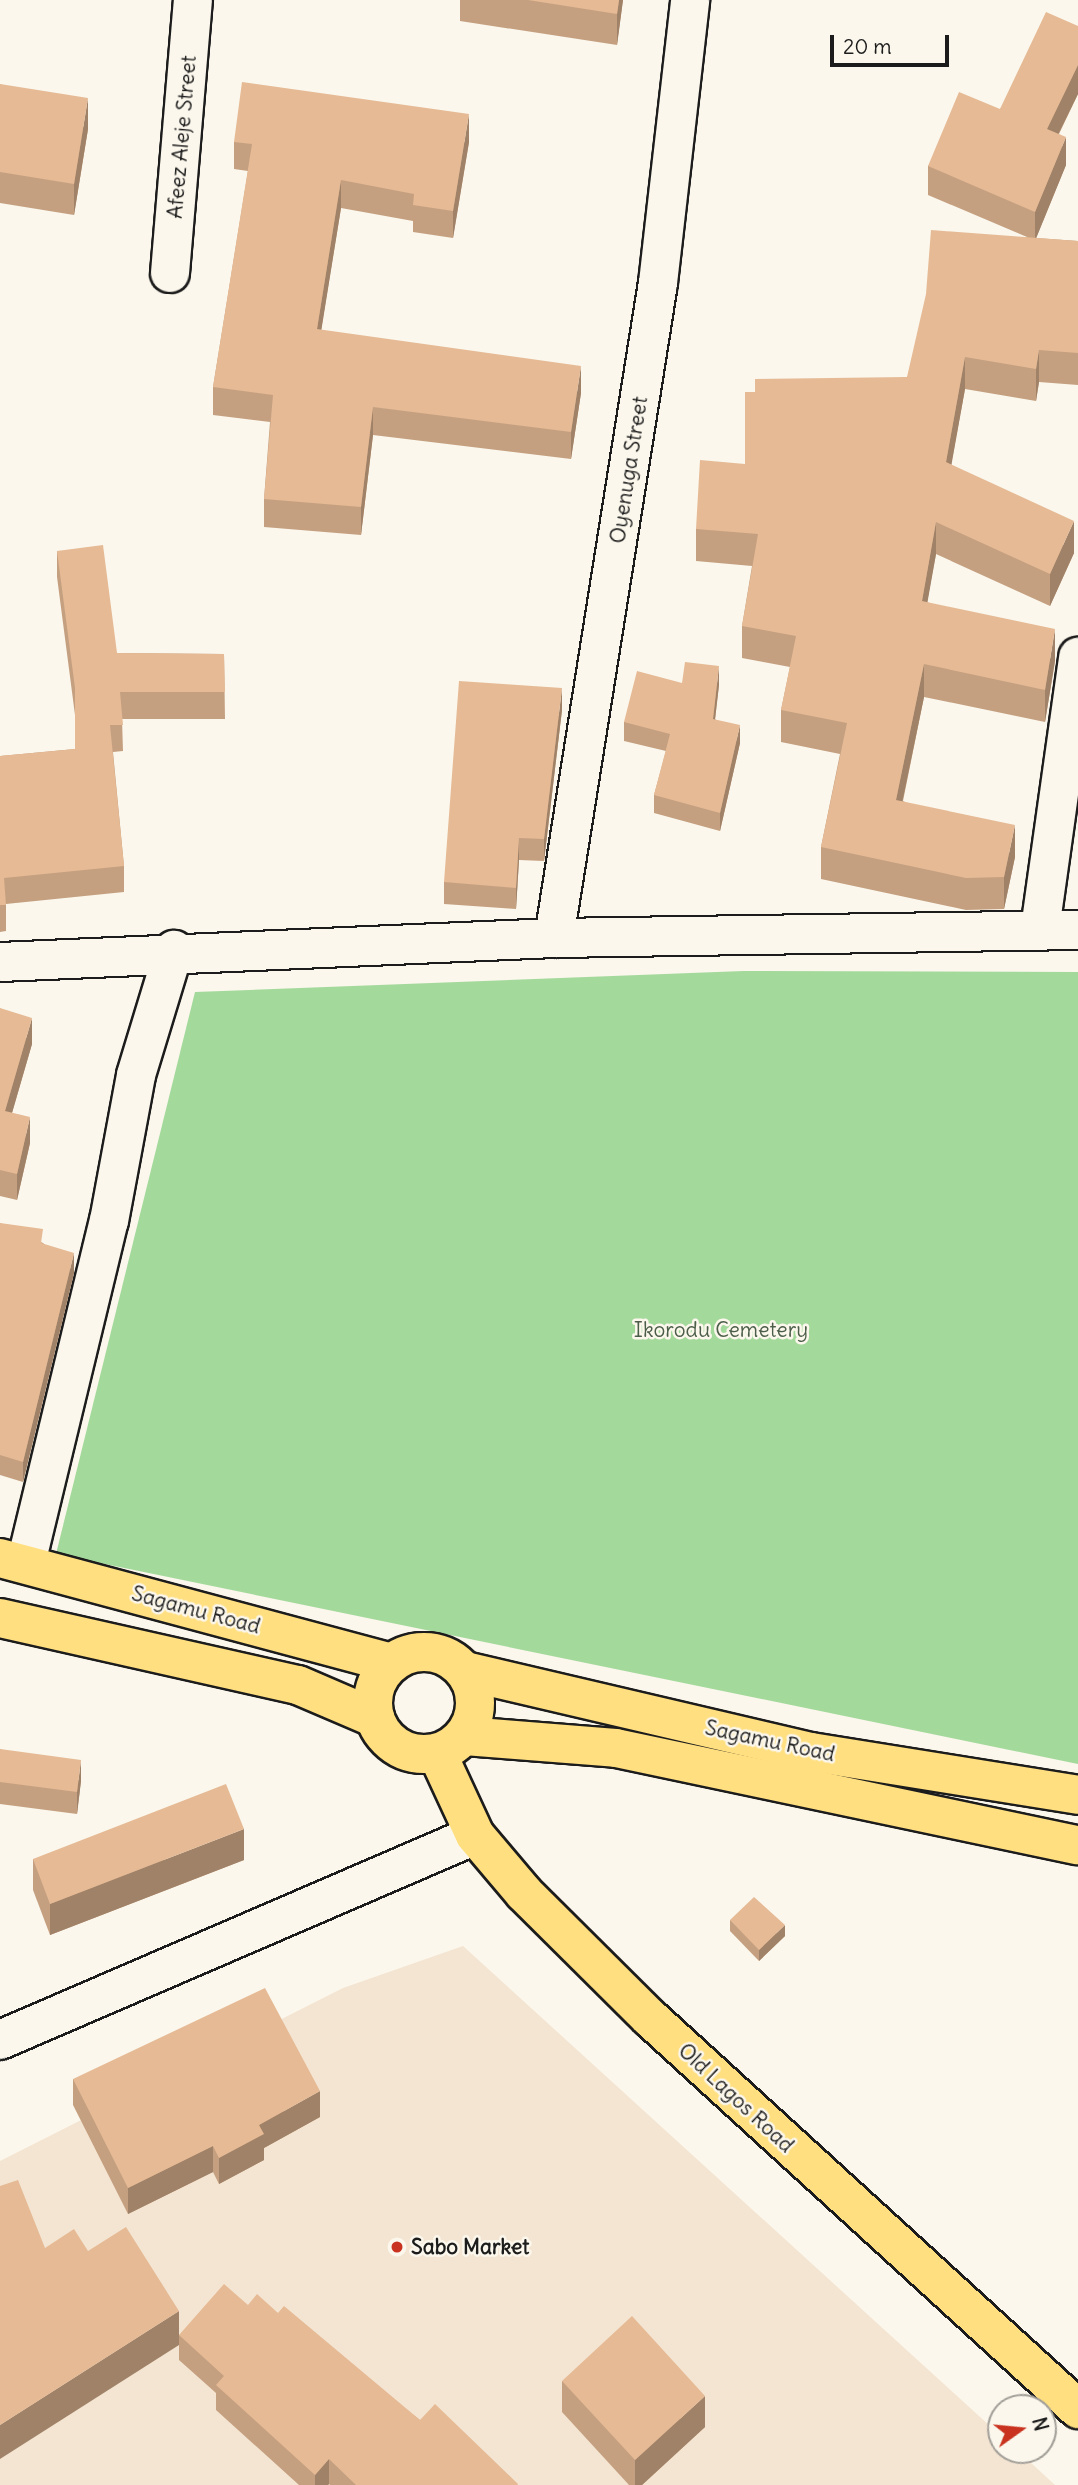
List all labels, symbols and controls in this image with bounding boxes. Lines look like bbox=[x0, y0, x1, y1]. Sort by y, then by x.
scale bar bbox=[833, 21, 952, 65]
text: 20 m bbox=[843, 33, 892, 60]
street label: Afeez Aleje Street bbox=[162, 54, 202, 220]
street label: Oyenuga Street bbox=[605, 395, 653, 545]
park label: Ikorodu Cemetery bbox=[634, 1317, 808, 1343]
street label: Sagamu Road bbox=[129, 1581, 263, 1639]
street label: Sagamu Road bbox=[703, 1715, 837, 1767]
street label: Old Lagos Road bbox=[673, 2038, 799, 2158]
place label: Sabo Market bbox=[411, 2234, 529, 2260]
marker: Sabo Market bbox=[389, 2239, 405, 2255]
north arrow bbox=[987, 2394, 1057, 2464]
text: N bbox=[1027, 2415, 1054, 2434]

